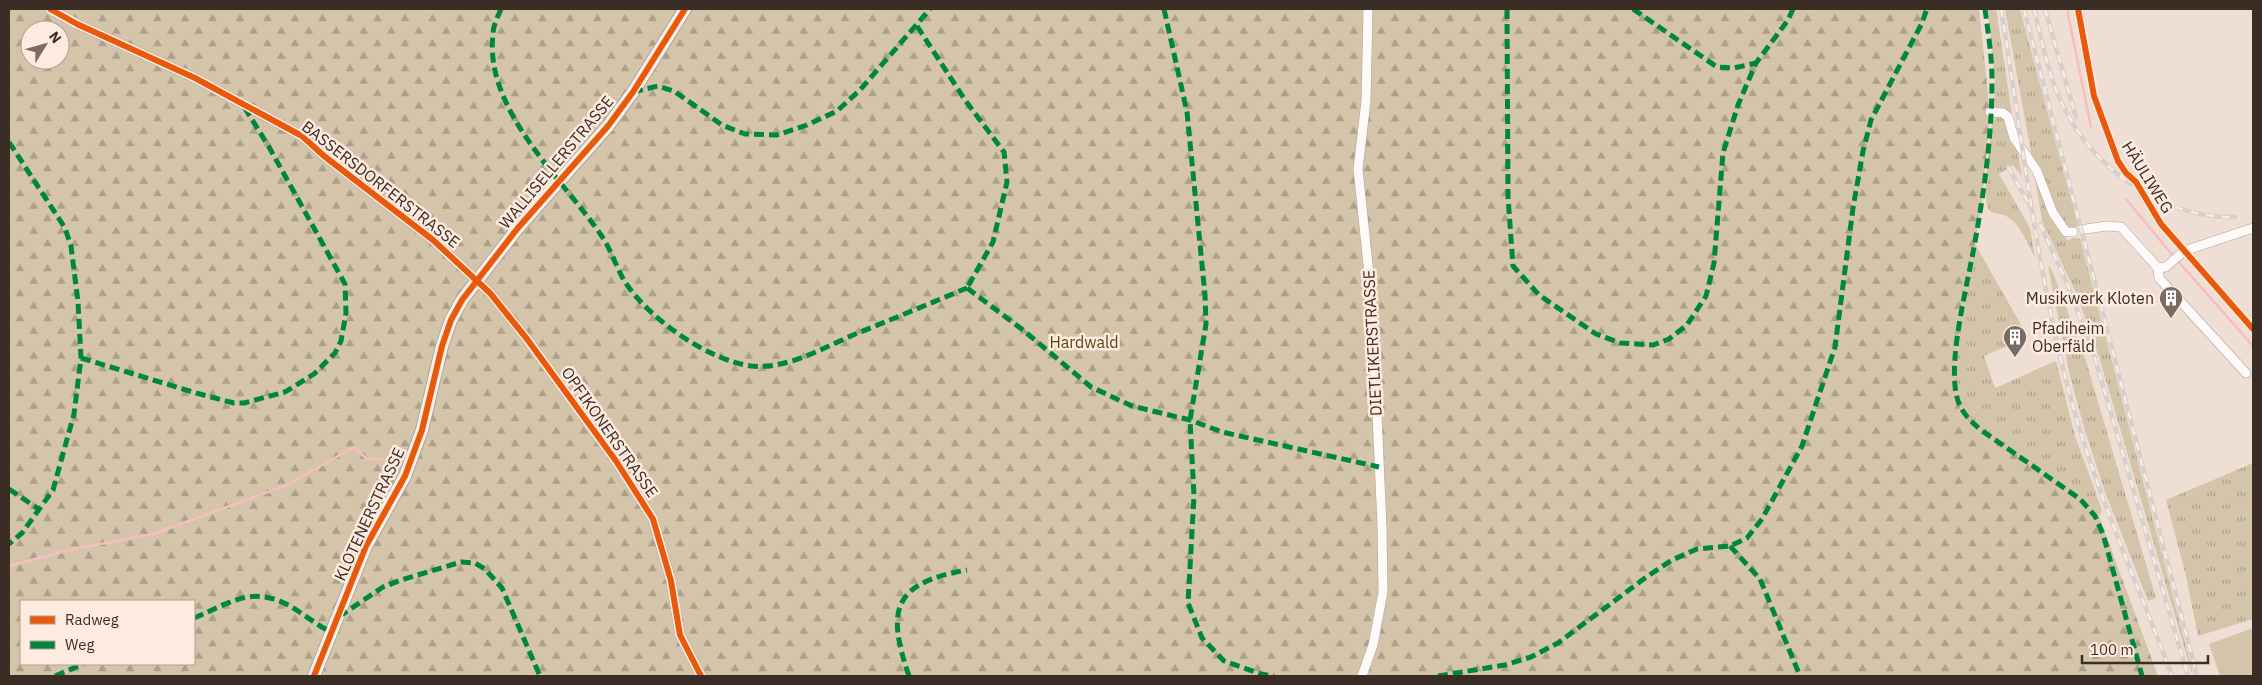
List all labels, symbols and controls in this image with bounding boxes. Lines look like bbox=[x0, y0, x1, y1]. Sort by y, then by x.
north arrow bbox=[20, 20, 70, 70]
text: N bbox=[45, 28, 66, 47]
street label: WALLISELLERSTRASSE bbox=[494, 91, 618, 233]
street label: BASSERSDORFERSTRASSE bbox=[298, 116, 464, 252]
street label: HÄULIWEG bbox=[2118, 137, 2178, 217]
street label: DIETLIKERSTRASSE bbox=[1358, 269, 1386, 417]
building icon: Musikwerk Kloten bbox=[2158, 285, 2184, 319]
place label: Musikwerk Kloten bbox=[2026, 288, 2154, 308]
place label: Pfadiheim Oberfäld bbox=[2032, 318, 2105, 356]
building icon: Pfadiheim Oberfäld bbox=[2002, 324, 2028, 358]
park label: Hardwald bbox=[1049, 332, 1119, 352]
street label: OPFIKONERSTRASSE bbox=[557, 363, 663, 501]
street label: KLOTENERSTRASSE bbox=[329, 444, 409, 584]
legend bbox=[20, 600, 195, 665]
text: Radweg bbox=[65, 610, 119, 629]
scale bar bbox=[2082, 632, 2208, 664]
text: Weg bbox=[65, 635, 94, 654]
text: 100 m bbox=[2090, 640, 2134, 659]

